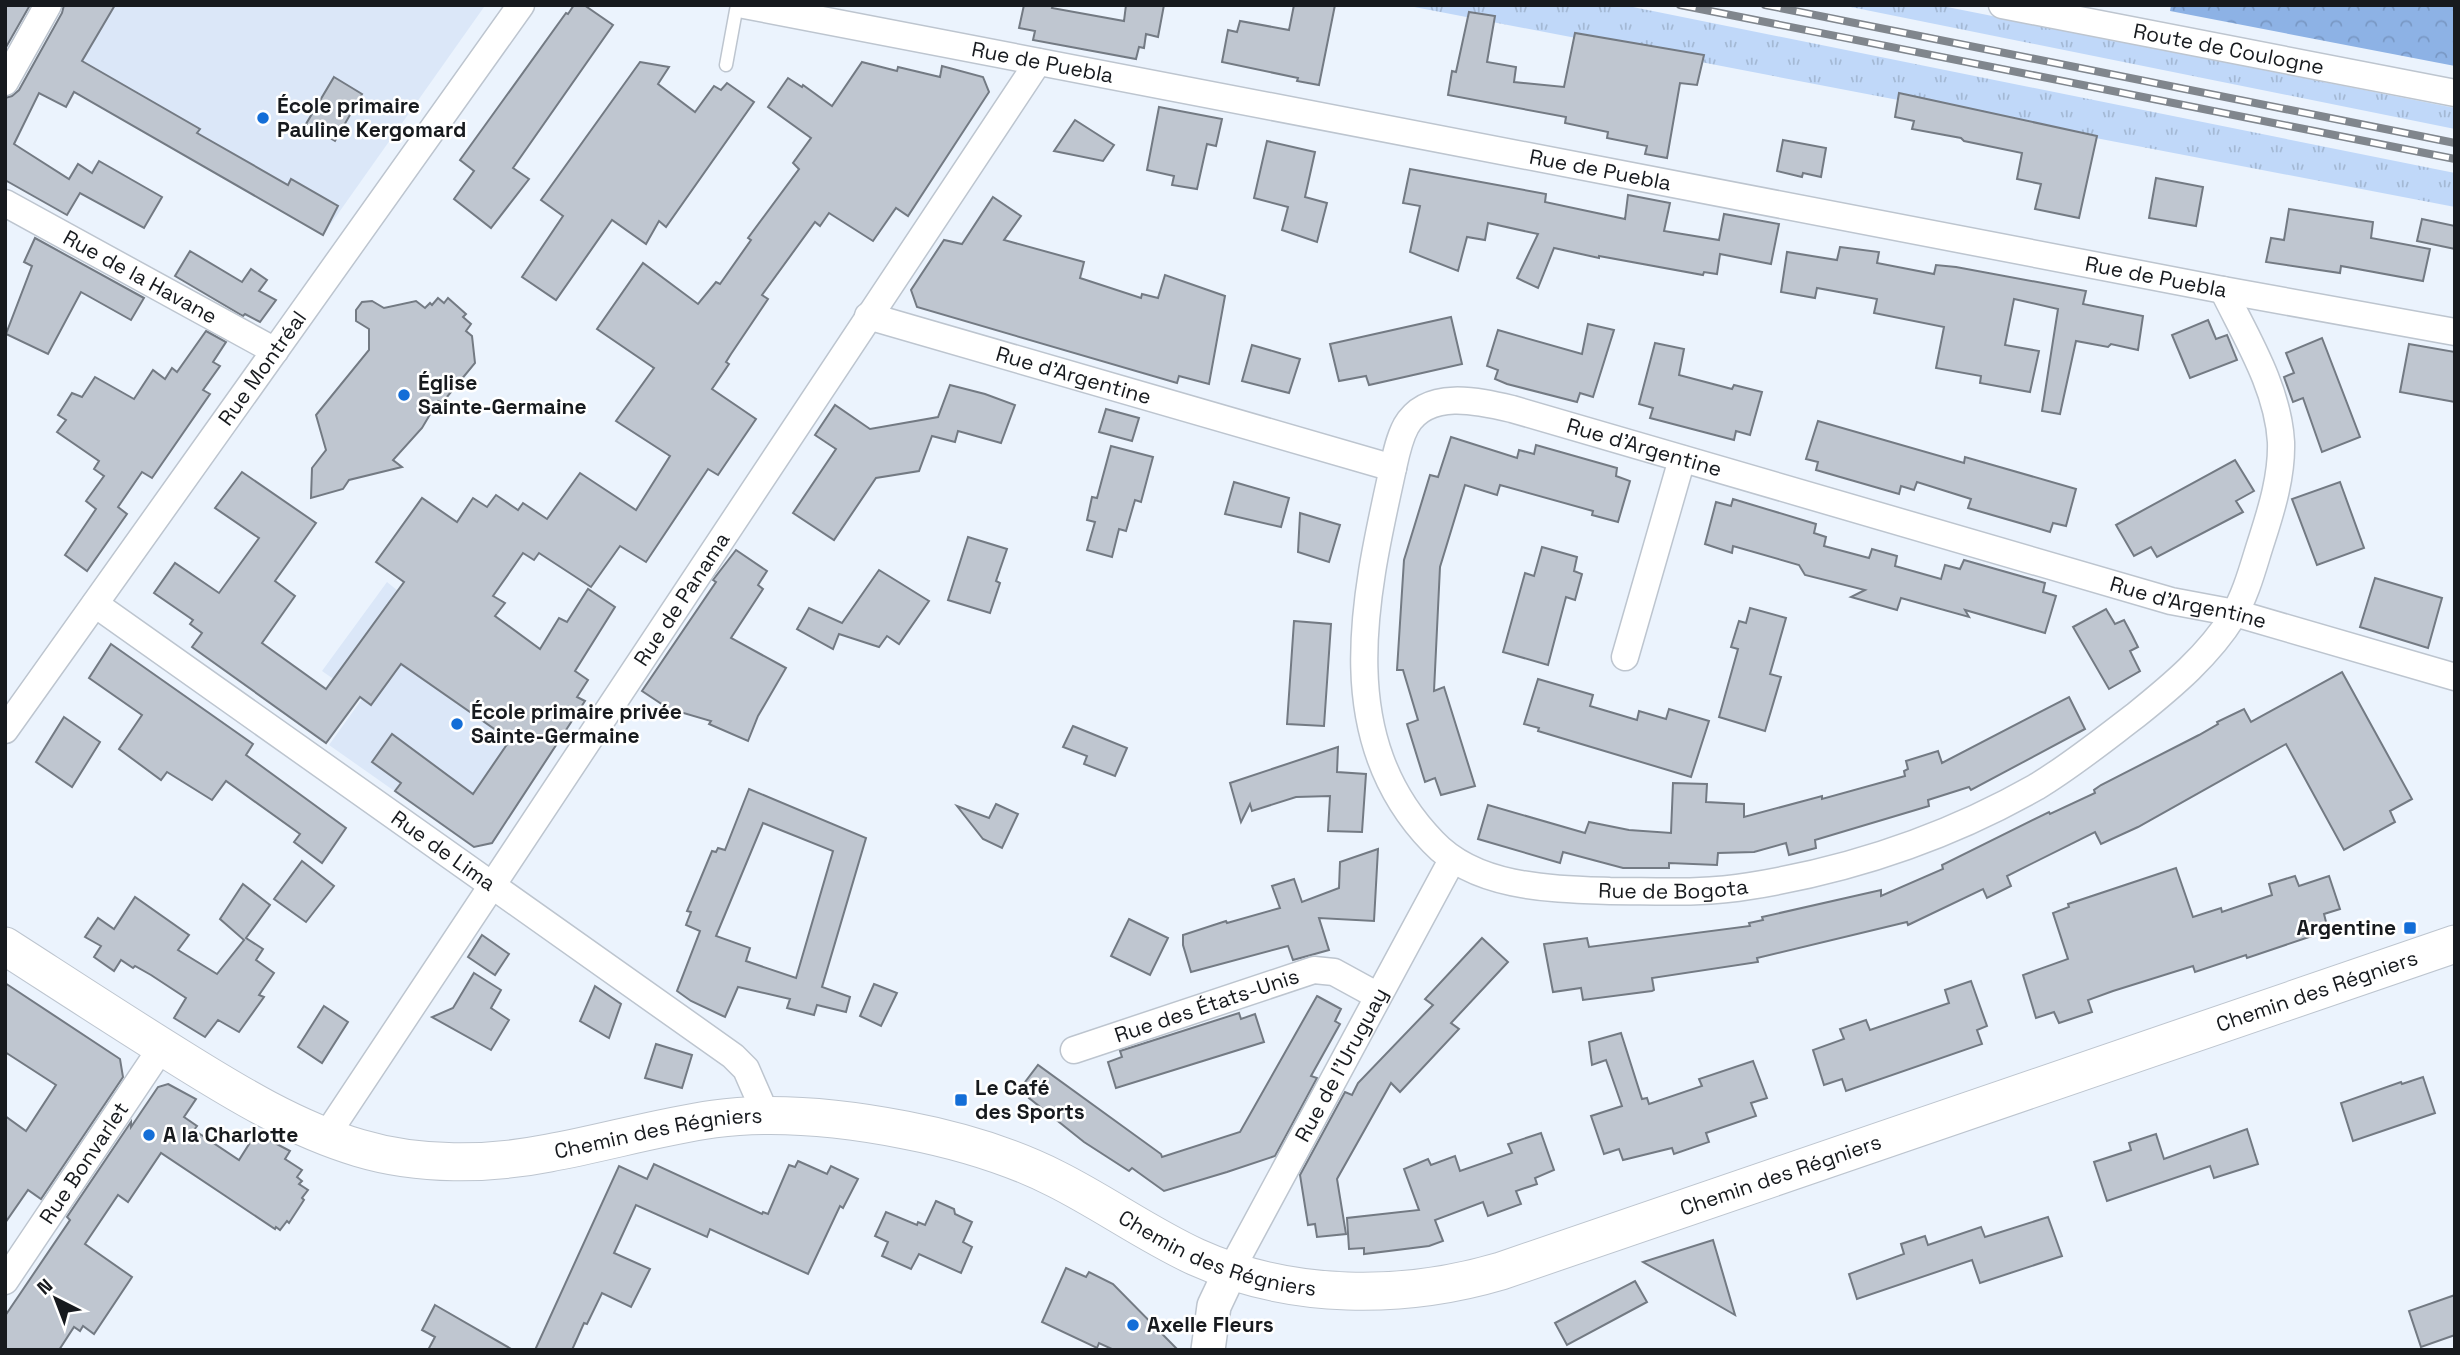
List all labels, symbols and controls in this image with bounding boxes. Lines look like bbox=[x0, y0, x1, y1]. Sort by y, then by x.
street label: Route de Coulogne bbox=[2131, 17, 2327, 80]
street label: Rue de Puebla bbox=[969, 35, 1116, 89]
place label: École primaire Pauline Kergomard bbox=[277, 92, 466, 143]
marker: École primaire Pauline Kergomard bbox=[255, 110, 271, 126]
street label: Rue de Puebla bbox=[1527, 143, 1674, 196]
street label: Rue de la Havane bbox=[59, 223, 222, 330]
street label: Rue de Puebla bbox=[2083, 250, 2229, 303]
street label: Rue Montréal bbox=[212, 305, 312, 431]
street label: Rue d'Argentine bbox=[993, 340, 1154, 410]
place label: Église Sainte-Germaine bbox=[418, 369, 587, 420]
marker: Église Sainte-Germaine bbox=[396, 387, 412, 403]
street label: Rue d'Argentine bbox=[1564, 412, 1725, 482]
street label: Rue de Panama bbox=[627, 527, 735, 671]
street label: Rue d'Argentine bbox=[2107, 570, 2270, 635]
place label: École primaire privée Sainte-Germaine bbox=[471, 698, 682, 749]
marker: École primaire privée Sainte-Germaine bbox=[449, 716, 465, 732]
street label: Rue de Lima bbox=[386, 804, 501, 897]
street label: Rue de Bogota bbox=[1598, 873, 1750, 905]
place label: Argentine bbox=[2296, 914, 2396, 941]
marker: Argentine bbox=[2402, 920, 2418, 936]
street label: Chemin des Régniers bbox=[2213, 944, 2421, 1038]
street label: Rue des États-Unis bbox=[1111, 962, 1302, 1049]
street label: Rue de l'Uruguay bbox=[1289, 983, 1394, 1147]
place label: Le Café des Sports bbox=[975, 1074, 1085, 1125]
marker: Le Café des Sports bbox=[953, 1092, 969, 1108]
street label: Rue Bonvarlet bbox=[33, 1097, 134, 1229]
street label: Chemin des Régniers bbox=[552, 1102, 763, 1165]
place label: A la Charlotte bbox=[163, 1121, 298, 1148]
marker: A la Charlotte bbox=[141, 1127, 157, 1143]
street label: Chemin des Régniers bbox=[1676, 1128, 1885, 1222]
street label: Chemin des Régniers bbox=[1114, 1203, 1318, 1302]
north arrow bbox=[21, 1264, 91, 1334]
text: N bbox=[32, 1273, 58, 1300]
place label: Axelle Fleurs bbox=[1147, 1311, 1274, 1338]
marker: Axelle Fleurs bbox=[1125, 1317, 1141, 1333]

